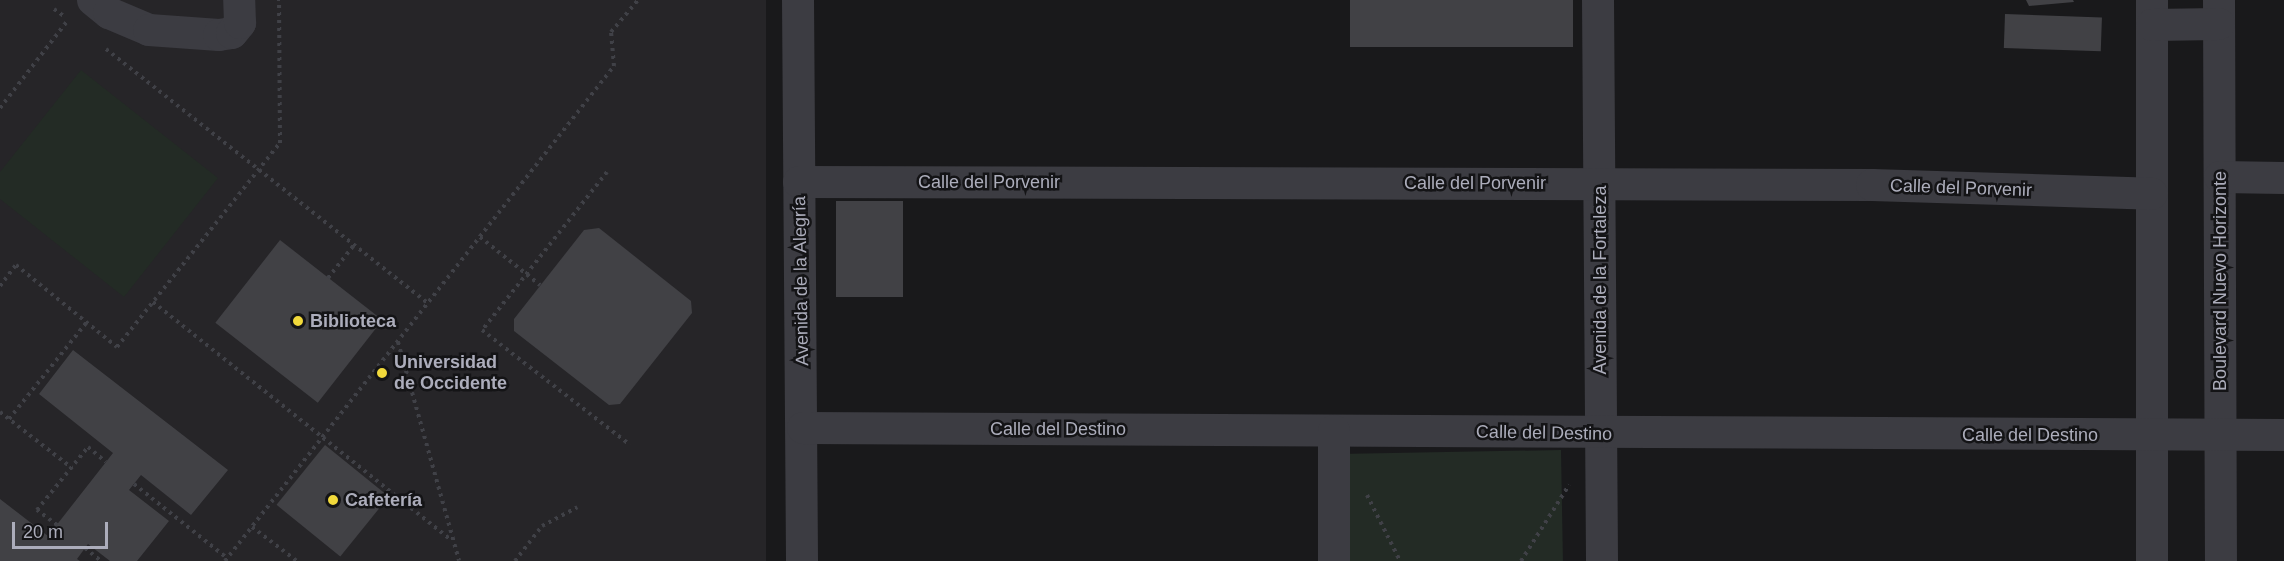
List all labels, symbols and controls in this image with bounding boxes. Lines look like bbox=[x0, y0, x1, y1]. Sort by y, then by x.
street label: Calle del Porvenir bbox=[918, 171, 1060, 193]
street label: Boulevard Nuevo Horizonte bbox=[2209, 171, 2231, 391]
street label: Calle del Porvenir bbox=[1404, 172, 1546, 194]
street label: Calle del Porvenir bbox=[1890, 175, 2032, 201]
street label: Avenida de la Fortaleza bbox=[1589, 186, 1611, 374]
street label: Avenida de la Alegría bbox=[789, 195, 813, 367]
place label: Biblioteca bbox=[310, 310, 396, 332]
marker: Biblioteca bbox=[291, 314, 305, 328]
place label: Universidad de Occidente bbox=[394, 352, 507, 394]
marker: Universidad de Occidente bbox=[375, 366, 389, 380]
street label: Calle del Destino bbox=[990, 418, 1126, 440]
street label: Calle del Destino bbox=[1476, 421, 1612, 445]
street label: Calle del Destino bbox=[1962, 424, 2098, 446]
place label: Cafetería bbox=[345, 489, 422, 511]
marker: Cafetería bbox=[326, 493, 340, 507]
scale bar bbox=[15, 510, 111, 548]
text: 20 m bbox=[23, 522, 63, 542]

